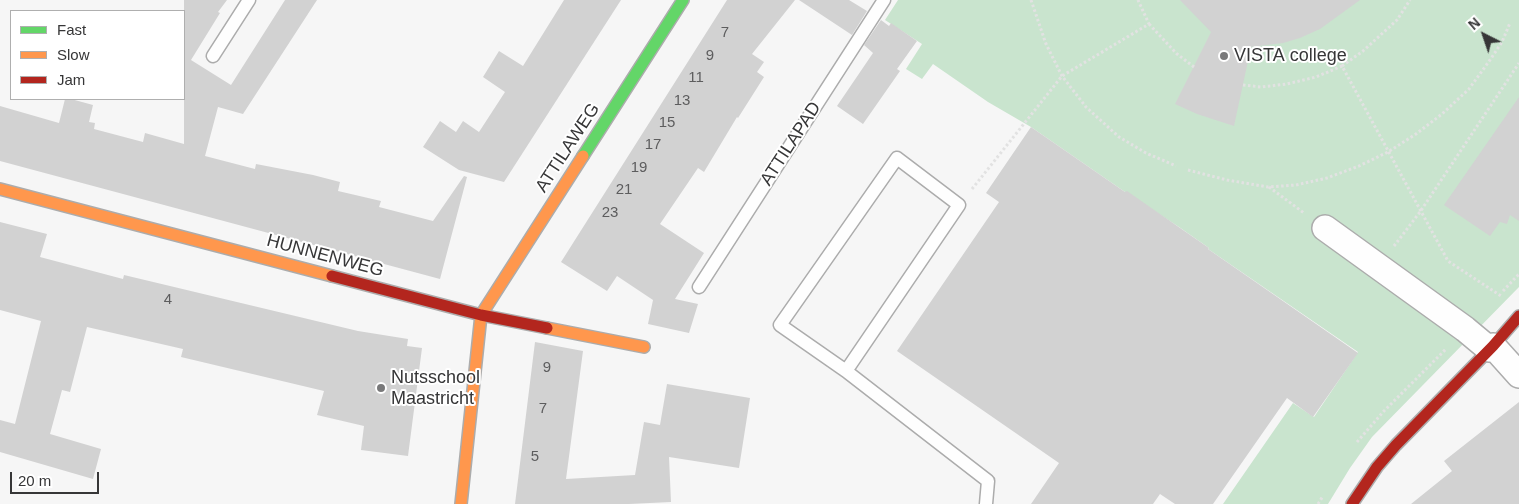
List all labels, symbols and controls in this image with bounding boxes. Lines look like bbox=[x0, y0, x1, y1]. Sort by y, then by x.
legend bbox=[10, 10, 185, 100]
north arrow bbox=[1459, 10, 1509, 60]
text: N bbox=[1465, 14, 1483, 33]
text: Fast bbox=[57, 21, 86, 38]
house number: 7 bbox=[721, 24, 729, 42]
place label: VISTA college bbox=[1234, 45, 1347, 67]
text: Slow bbox=[57, 46, 90, 63]
house number: 9 bbox=[706, 47, 714, 65]
marker: VISTA college bbox=[1218, 50, 1230, 62]
house number: 11 bbox=[688, 69, 704, 87]
text: Jam bbox=[57, 71, 85, 88]
house number: 13 bbox=[674, 92, 690, 110]
street label: ATTILAPAD bbox=[756, 98, 826, 190]
street label: ATTILAWEG bbox=[531, 99, 605, 197]
house number: 15 bbox=[659, 114, 675, 132]
house number: 17 bbox=[645, 136, 661, 154]
house number: 19 bbox=[631, 159, 647, 177]
house number: 21 bbox=[616, 181, 632, 199]
house number: 23 bbox=[602, 204, 618, 222]
street label: HUNNENWEG bbox=[264, 230, 386, 282]
house number: 4 bbox=[164, 291, 172, 309]
house number: 9 bbox=[543, 359, 551, 377]
place label: Nutsschool Maastricht bbox=[391, 367, 480, 409]
marker: Nutsschool Maastricht bbox=[375, 382, 387, 394]
house number: 7 bbox=[539, 400, 547, 418]
house number: 5 bbox=[531, 448, 539, 466]
scale bar bbox=[12, 462, 101, 494]
text: 20 m bbox=[18, 472, 51, 489]

